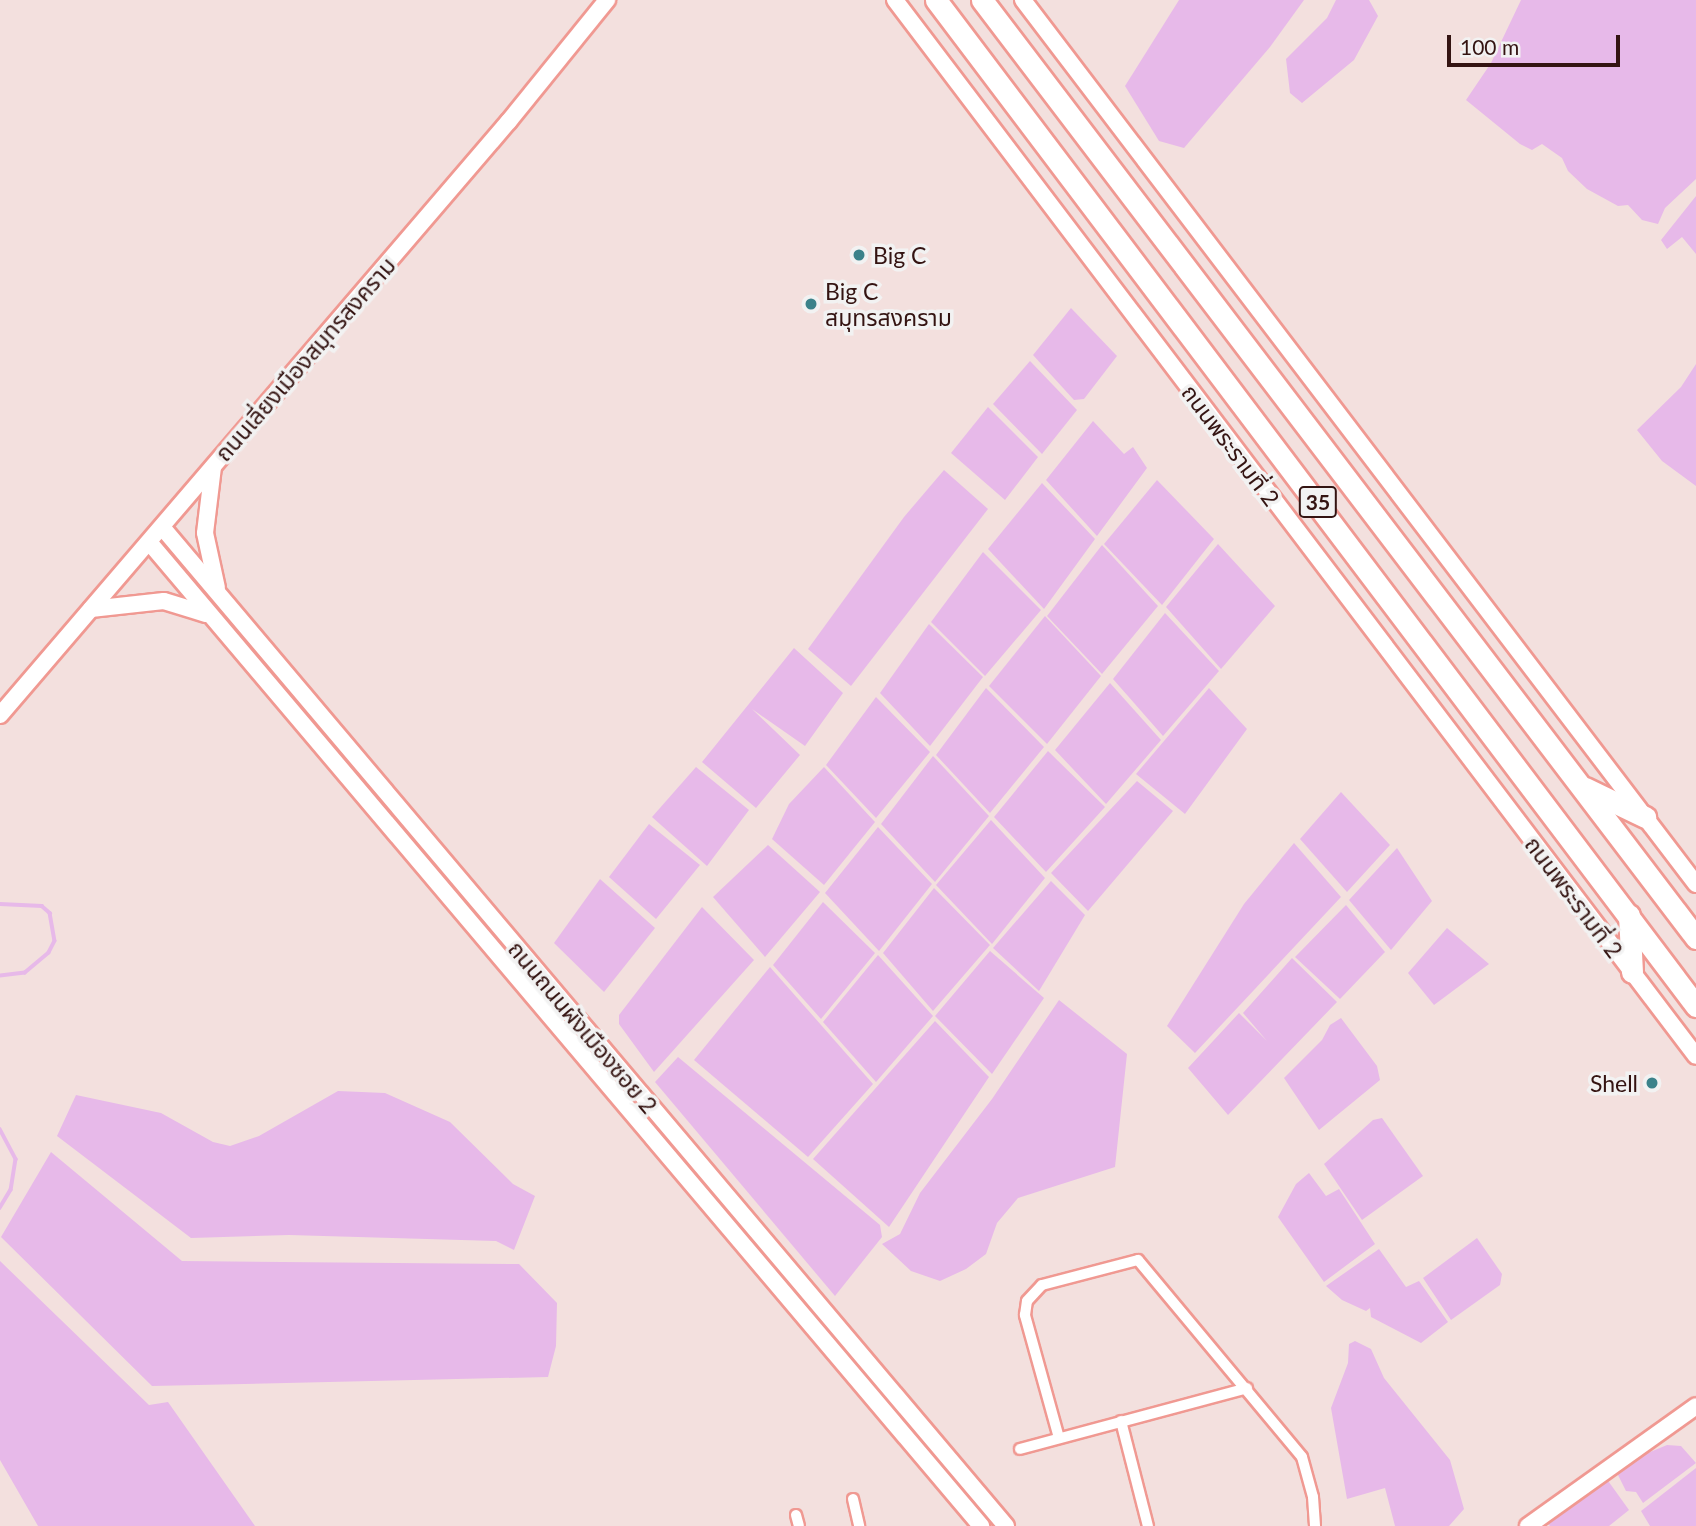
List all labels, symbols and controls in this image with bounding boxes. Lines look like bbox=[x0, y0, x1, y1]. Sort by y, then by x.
scale bar bbox=[1451, 21, 1624, 65]
text: 100 m bbox=[1460, 34, 1519, 59]
place label: Big C bbox=[873, 241, 926, 269]
marker: Big C bbox=[851, 247, 867, 263]
street label: ถนนเลี่ยงเมืองสมุทรสงคราม bbox=[209, 251, 401, 467]
place label: Big C สมุทรสงคราม bbox=[825, 277, 952, 331]
marker: Big C สมุทรสงคราม bbox=[803, 296, 819, 312]
street label: ถนนพระรามที่ 2 bbox=[1176, 379, 1286, 511]
road number: 35 bbox=[1299, 484, 1337, 520]
street label: ถนนพระรามที่ 2 bbox=[1519, 831, 1629, 963]
street label: ถนนถนนผังเมืองซอย 2 bbox=[503, 935, 663, 1119]
place label: Shell bbox=[1590, 1069, 1638, 1097]
marker: Shell bbox=[1644, 1075, 1660, 1091]

